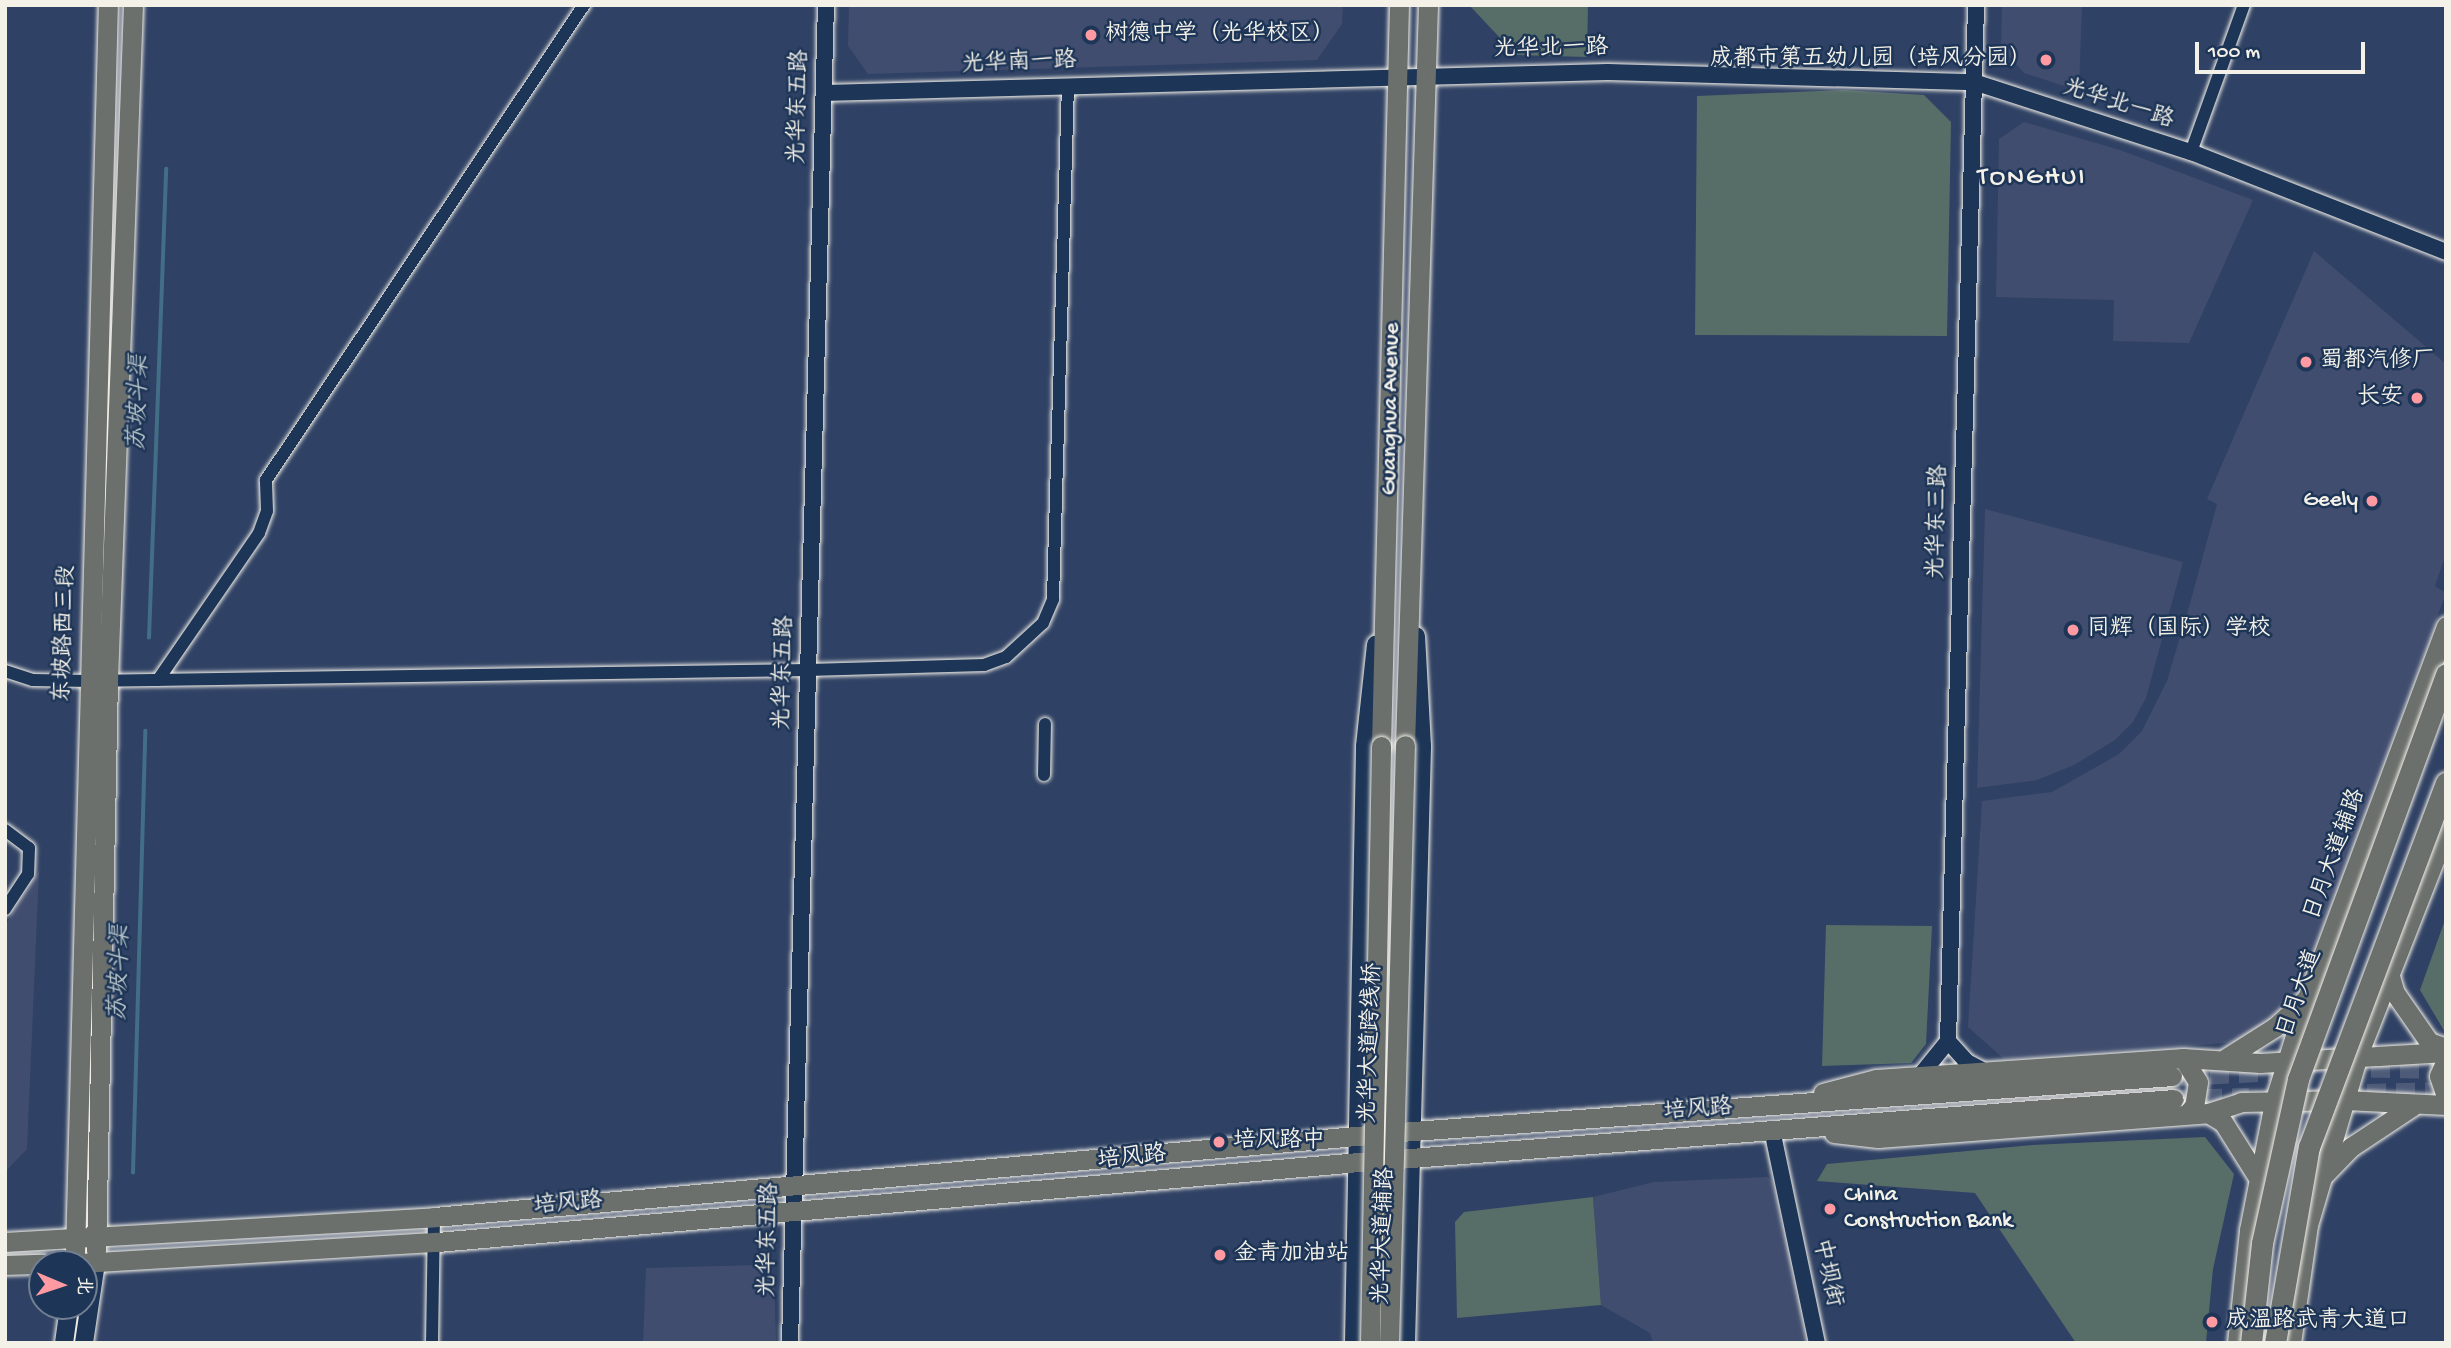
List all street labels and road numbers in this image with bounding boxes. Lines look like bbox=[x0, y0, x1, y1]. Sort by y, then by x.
street label: 光华北一路 bbox=[1493, 35, 1609, 65]
street label: 光华南一路 bbox=[961, 48, 1077, 80]
street label: 光华东五路 bbox=[784, 49, 816, 165]
street label: 光华北一路 bbox=[2059, 74, 2177, 136]
street label: Guanghua Avenue bbox=[1377, 322, 1407, 496]
street label: 光华东三路 bbox=[1923, 464, 1955, 580]
street label: 东坡路西三段 bbox=[50, 565, 82, 703]
street label: 光华东五路 bbox=[769, 615, 801, 731]
street label: 日月大道辅路 bbox=[2299, 785, 2373, 925]
street label: 日月大道 bbox=[2273, 946, 2329, 1042]
street label: 光华大道跨线桥 bbox=[1355, 962, 1389, 1124]
street label: 培风路 bbox=[1663, 1095, 1733, 1127]
street label: 培风路 bbox=[1096, 1142, 1168, 1176]
street label: 光华大道辅路 bbox=[1369, 1167, 1401, 1305]
street label: 光华东五路 bbox=[754, 1182, 786, 1298]
street label: 培风路 bbox=[532, 1188, 604, 1222]
street label: 中坝街 bbox=[1805, 1236, 1847, 1310]

